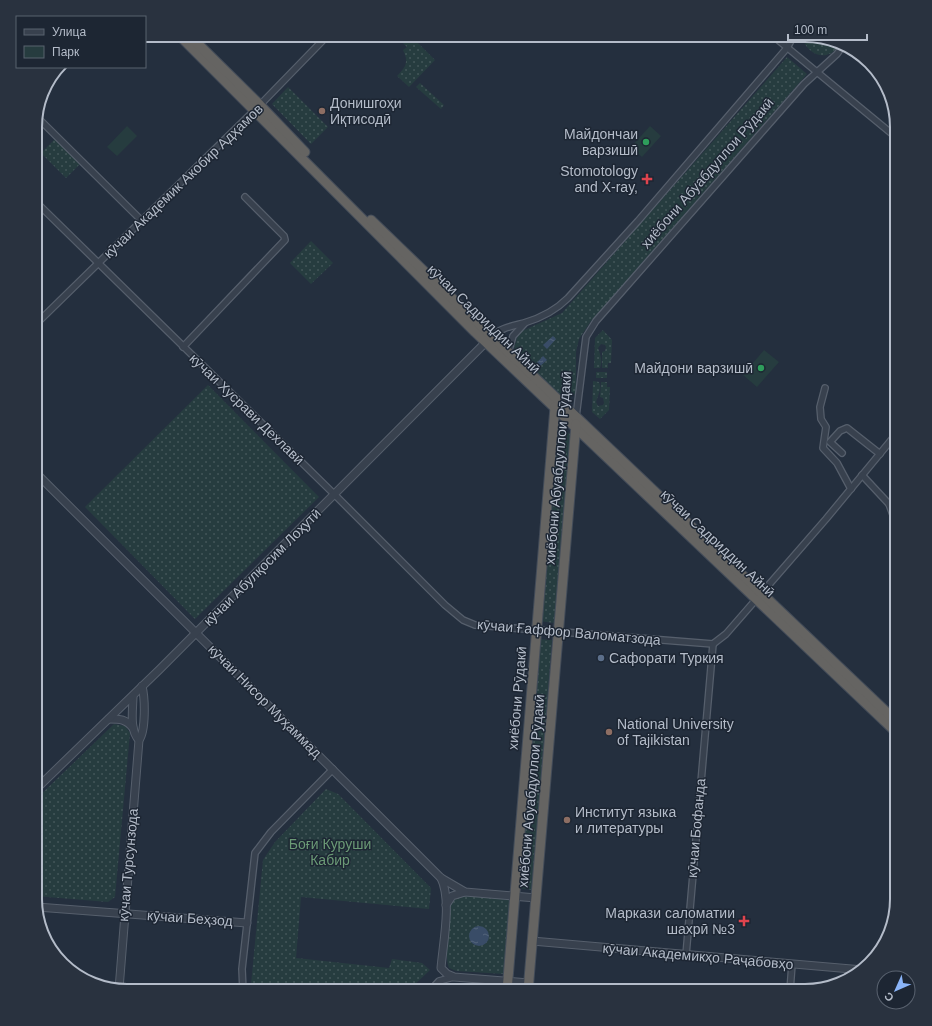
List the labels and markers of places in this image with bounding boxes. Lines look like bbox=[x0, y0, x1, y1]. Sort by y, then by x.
place label: Донишгоҳи Иқтисодӣ bbox=[330, 95, 402, 127]
marker: Донишгоҳи Иқтисодӣ bbox=[317, 106, 327, 116]
place label: Майдончаи варзишӣ bbox=[564, 126, 638, 158]
marker: Майдончаи варзишӣ bbox=[641, 137, 651, 147]
place label: Stomotology and X-ray, bbox=[560, 163, 638, 195]
marker: Stomotology and X-ray, bbox=[641, 173, 653, 185]
place label: Майдони варзишӣ bbox=[634, 360, 753, 376]
marker: Майдони варзишӣ bbox=[756, 363, 766, 373]
place label: Сафорати Туркия bbox=[609, 650, 724, 666]
marker: Сафорати Туркия bbox=[596, 653, 606, 663]
place label: National University of Tajikistan bbox=[617, 716, 734, 748]
marker: National University of Tajikistan bbox=[604, 727, 614, 737]
place label: Институт языка и литературы bbox=[575, 804, 676, 836]
marker: Институт языка и литературы bbox=[562, 815, 572, 825]
place label: Маркази саломатии шахрӣ №3 bbox=[605, 905, 735, 937]
marker: Маркази саломатии шахрӣ №3 bbox=[738, 915, 750, 927]

